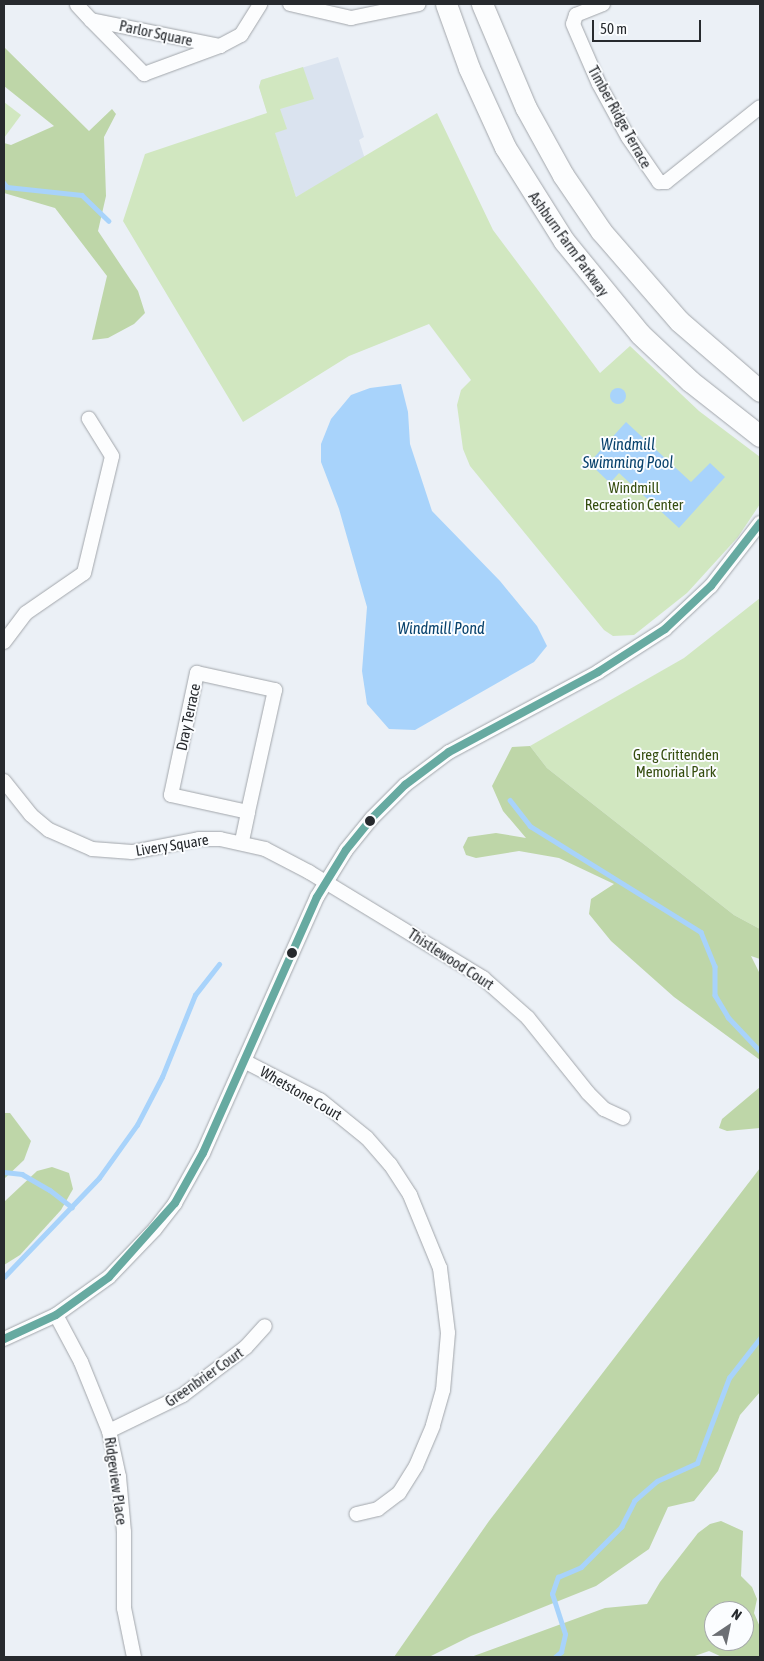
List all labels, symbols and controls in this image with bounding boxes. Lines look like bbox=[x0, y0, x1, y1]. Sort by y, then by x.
scale bar bbox=[594, 10, 703, 42]
street label: Parlor Square bbox=[118, 16, 194, 50]
text: 50 m bbox=[600, 20, 627, 37]
street label: Timber Ridge Terrace bbox=[584, 63, 656, 171]
street label: Ashburn Farm Parkway bbox=[525, 188, 613, 300]
water label: Windmill Swimming Pool bbox=[583, 434, 673, 472]
park label: Windmill Recreation Center bbox=[585, 478, 683, 513]
water label: Windmill Pond bbox=[397, 618, 485, 638]
street label: Dray Terrace bbox=[172, 682, 204, 752]
park label: Greg Crittenden Memorial Park bbox=[633, 745, 719, 780]
unlabelled marker bbox=[365, 816, 375, 826]
street label: Livery Square bbox=[134, 830, 210, 860]
street label: Thistlewood Court bbox=[405, 925, 497, 993]
unlabelled marker bbox=[287, 948, 297, 958]
street label: Whetstone Court bbox=[257, 1062, 345, 1124]
street label: Greenbrier Court bbox=[162, 1343, 246, 1411]
street label: Ridgeview Place bbox=[101, 1436, 131, 1526]
north arrow bbox=[704, 1601, 754, 1651]
text: N bbox=[729, 1605, 745, 1623]

